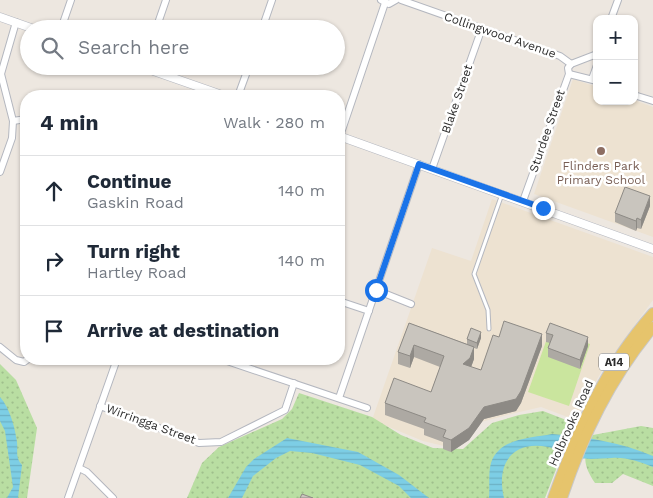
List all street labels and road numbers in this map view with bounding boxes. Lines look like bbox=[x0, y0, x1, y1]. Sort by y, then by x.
street label: Collingwood Avenue bbox=[442, 9, 558, 61]
street label: Blake Street bbox=[439, 63, 475, 135]
street label: Sturdee Street bbox=[526, 88, 568, 174]
road number: A14 bbox=[599, 354, 629, 371]
street label: Holbrooks Road bbox=[546, 378, 596, 468]
street label: Wirringga Street bbox=[104, 401, 198, 447]

